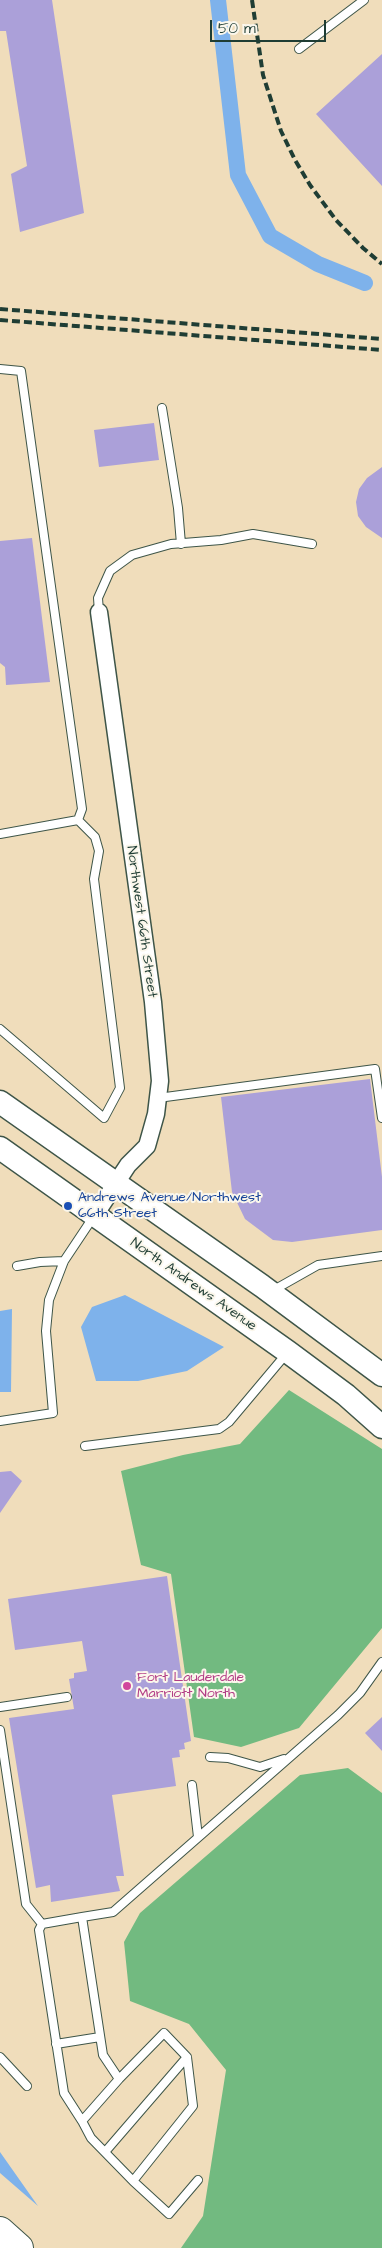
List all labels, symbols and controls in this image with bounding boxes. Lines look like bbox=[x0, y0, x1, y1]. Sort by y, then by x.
scale bar bbox=[212, 10, 328, 42]
text: 50 m bbox=[218, 18, 256, 39]
street label: Northwest 66th Street bbox=[122, 845, 160, 999]
place label: Andrews Avenue/Northwest 66th Street bbox=[78, 1190, 261, 1222]
marker: Andrews Avenue/Northwest 66th Street bbox=[62, 1200, 74, 1212]
street label: North Andrews Avenue bbox=[127, 1235, 259, 1335]
place label: Fort Lauderdale Marriott North bbox=[137, 1670, 244, 1702]
marker: Fort Lauderdale Marriott North bbox=[121, 1680, 133, 1692]

